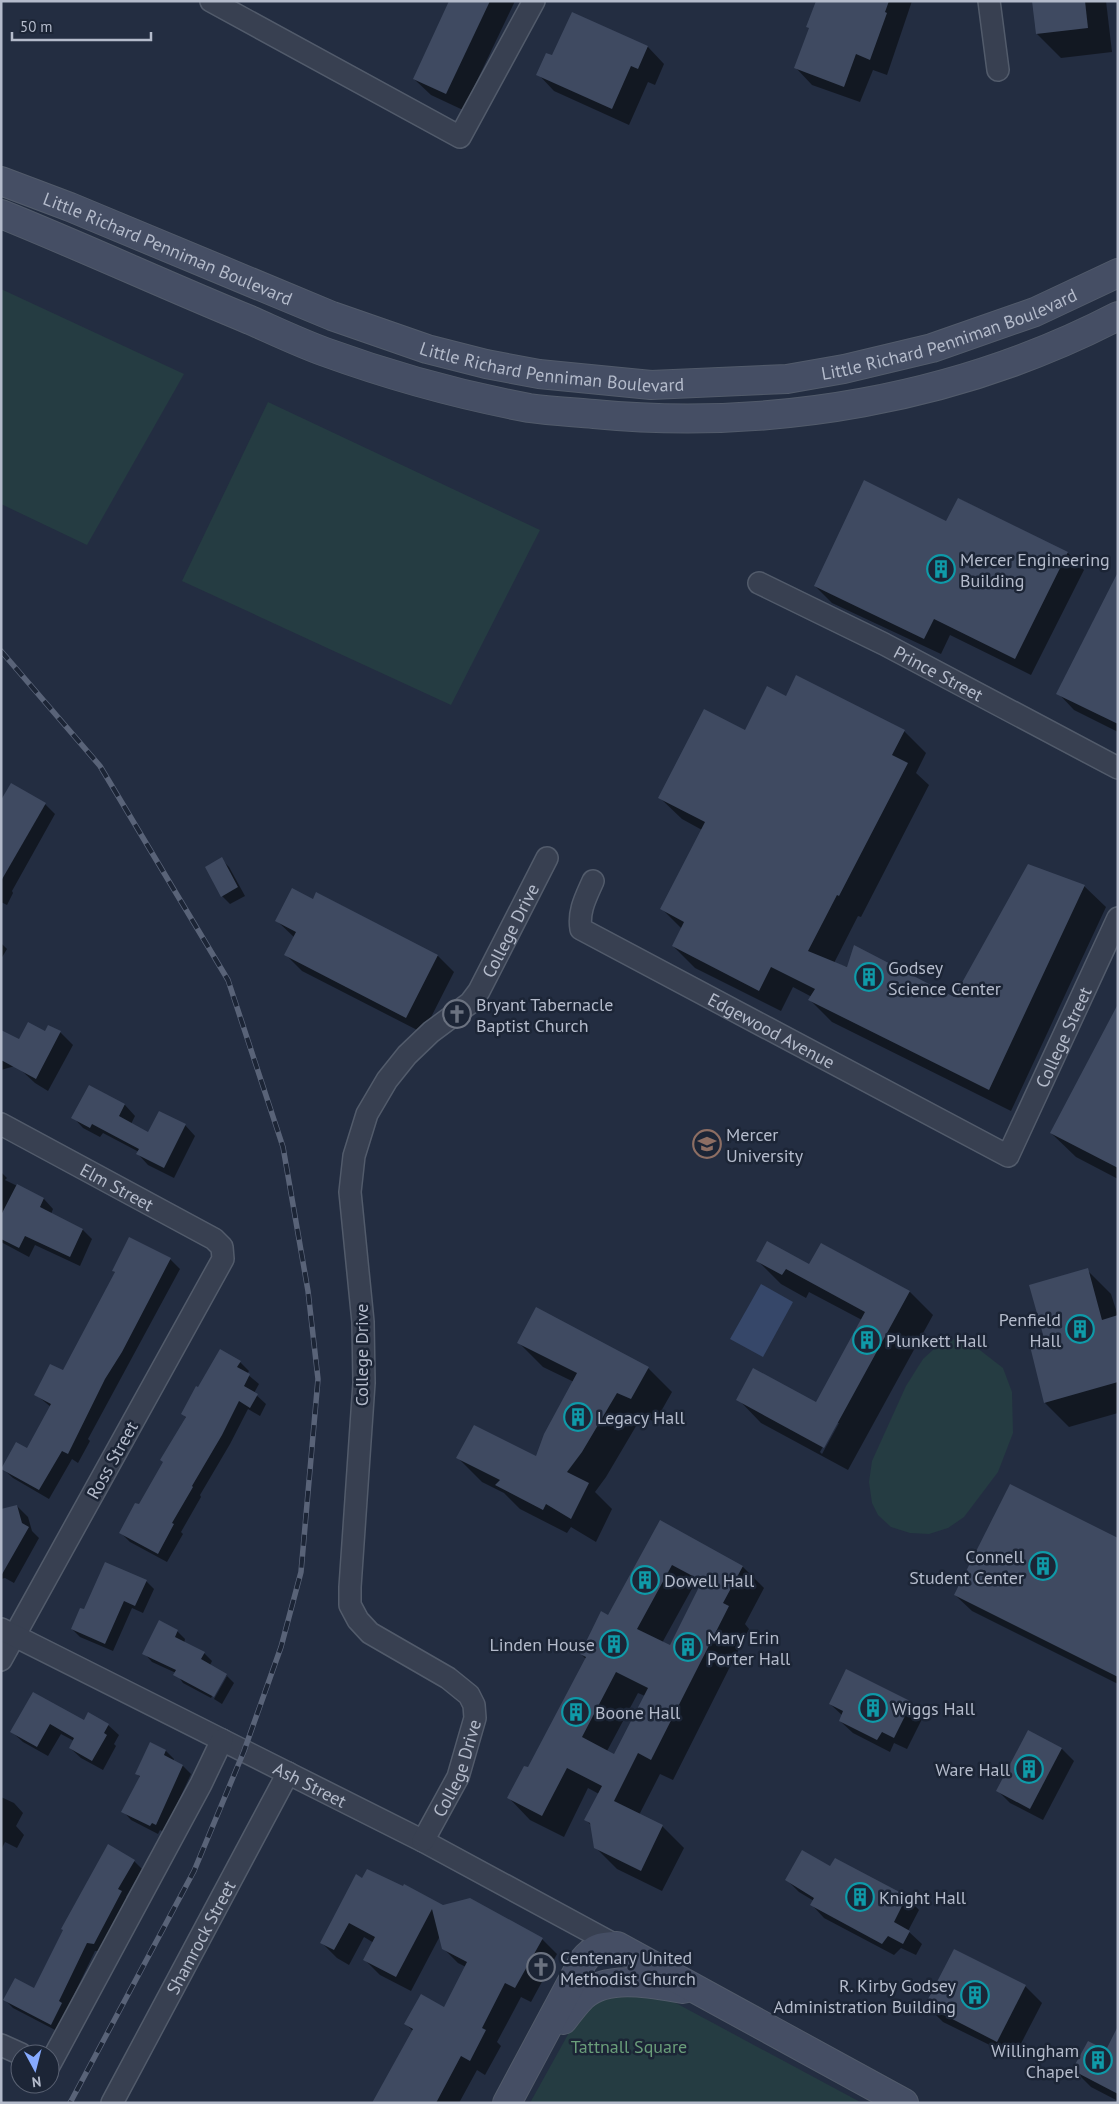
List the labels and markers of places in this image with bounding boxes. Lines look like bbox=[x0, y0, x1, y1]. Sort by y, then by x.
place label: Mercer Engineering Building bbox=[960, 548, 1110, 592]
building icon: Mercer Engineering Building bbox=[926, 554, 956, 584]
place label: Godsey Science Center bbox=[888, 956, 1001, 1000]
building icon: Godsey Science Center bbox=[854, 962, 884, 992]
place label: Bryant Tabernacle Baptist Church bbox=[476, 993, 613, 1037]
church icon: Bryant Tabernacle Baptist Church bbox=[442, 999, 472, 1029]
place label: Mercer University bbox=[726, 1123, 804, 1167]
school or university icon: Mercer University bbox=[692, 1129, 722, 1159]
place label: Penfield Hall bbox=[999, 1308, 1062, 1352]
building icon: Penfield Hall bbox=[1065, 1314, 1095, 1344]
building icon: Plunkett Hall bbox=[852, 1325, 882, 1355]
place label: Plunkett Hall bbox=[886, 1329, 988, 1352]
building icon: Legacy Hall bbox=[563, 1402, 593, 1432]
place label: Legacy Hall bbox=[597, 1406, 686, 1429]
place label: Connell Student Center bbox=[909, 1545, 1025, 1589]
building icon: Connell Student Center bbox=[1028, 1551, 1058, 1581]
building icon: Dowell Hall bbox=[630, 1565, 660, 1595]
place label: Dowell Hall bbox=[664, 1569, 755, 1592]
place label: Mary Erin Porter Hall bbox=[707, 1626, 791, 1670]
building icon: Linden House bbox=[599, 1629, 629, 1659]
building icon: Mary Erin Porter Hall bbox=[673, 1632, 703, 1662]
place label: Linden House bbox=[489, 1633, 595, 1656]
building icon: Wiggs Hall bbox=[858, 1693, 888, 1723]
building icon: Boone Hall bbox=[561, 1697, 591, 1727]
place label: Wiggs Hall bbox=[892, 1697, 976, 1720]
place label: Boone Hall bbox=[595, 1701, 681, 1724]
building icon: Ware Hall bbox=[1014, 1754, 1044, 1784]
place label: Ware Hall bbox=[935, 1758, 1011, 1781]
building icon: Knight Hall bbox=[845, 1882, 875, 1912]
place label: Knight Hall bbox=[879, 1886, 967, 1909]
place label: Centenary United Methodist Church bbox=[560, 1946, 696, 1990]
church icon: Centenary United Methodist Church bbox=[526, 1952, 556, 1982]
place label: R. Kirby Godsey Administration Building bbox=[773, 1974, 957, 2018]
building icon: R. Kirby Godsey Administration Building bbox=[960, 1980, 990, 2010]
place label: Willingham Chapel bbox=[991, 2039, 1080, 2083]
building icon: Willingham Chapel bbox=[1083, 2045, 1113, 2075]

